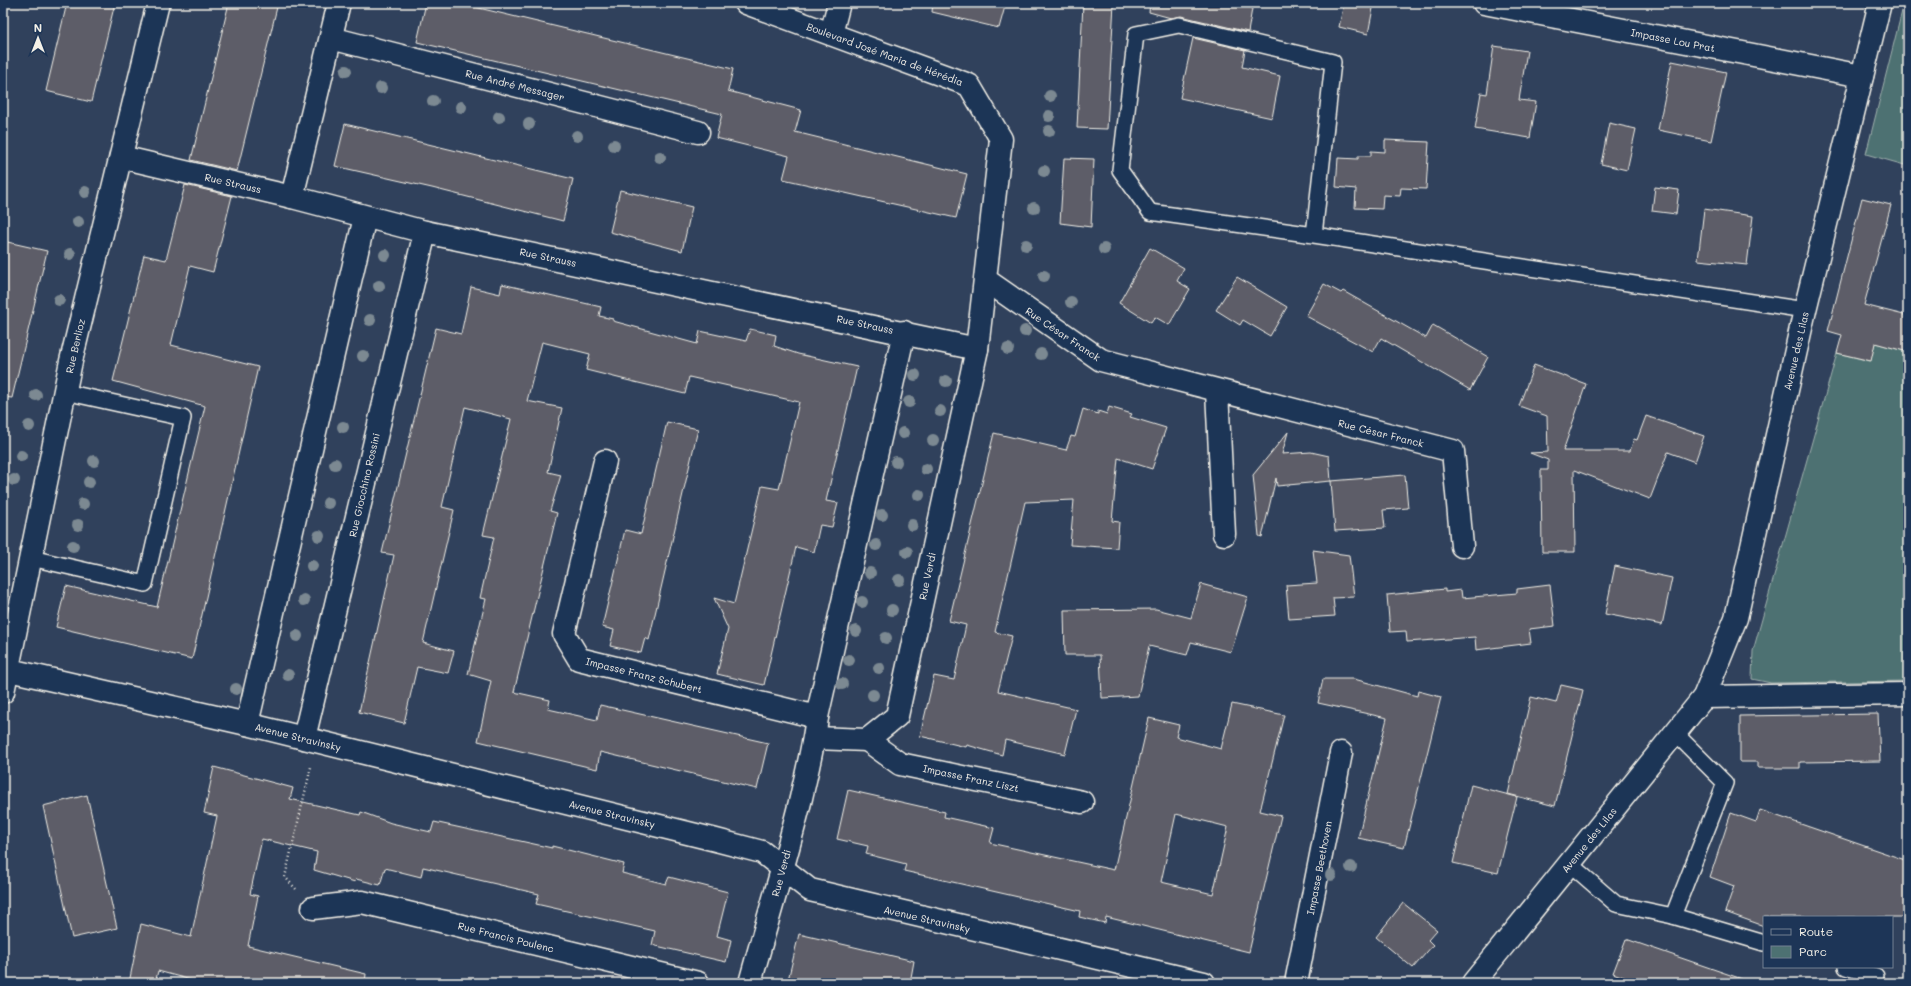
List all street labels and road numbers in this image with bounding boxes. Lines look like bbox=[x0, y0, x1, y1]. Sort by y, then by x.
street label: Boulevard José Maria de Hérédia bbox=[805, 19, 965, 89]
street label: Impasse Lou Prat bbox=[1630, 25, 1716, 55]
street label: Rue André Messager bbox=[464, 66, 566, 104]
street label: Rue Strauss bbox=[203, 170, 263, 196]
street label: Rue Strauss bbox=[518, 244, 578, 270]
street label: Rue César Franck bbox=[1023, 304, 1103, 364]
street label: Avenue des Lilas bbox=[1780, 310, 1812, 392]
street label: Rue Strauss bbox=[835, 311, 895, 337]
street label: Rue Berlioz bbox=[62, 317, 88, 375]
street label: Rue César Franck bbox=[1337, 416, 1425, 450]
street label: Rue Giocchino Rossini bbox=[345, 432, 383, 538]
street label: Rue Verdi bbox=[915, 551, 939, 601]
street label: Impasse Franz Schubert bbox=[584, 654, 704, 696]
street label: Avenue Stravinsky bbox=[253, 720, 343, 754]
street label: Impasse Franz Liszt bbox=[922, 761, 1020, 795]
street label: Avenue Stravinsky bbox=[567, 797, 657, 831]
street label: Avenue des Lilas bbox=[1558, 804, 1620, 876]
street label: Impasse Beethoven bbox=[1303, 820, 1335, 916]
street label: Rue Verdi bbox=[768, 848, 794, 898]
street label: Avenue Stravinsky bbox=[882, 902, 972, 936]
street label: Rue Francis Poulenc bbox=[457, 918, 555, 956]

